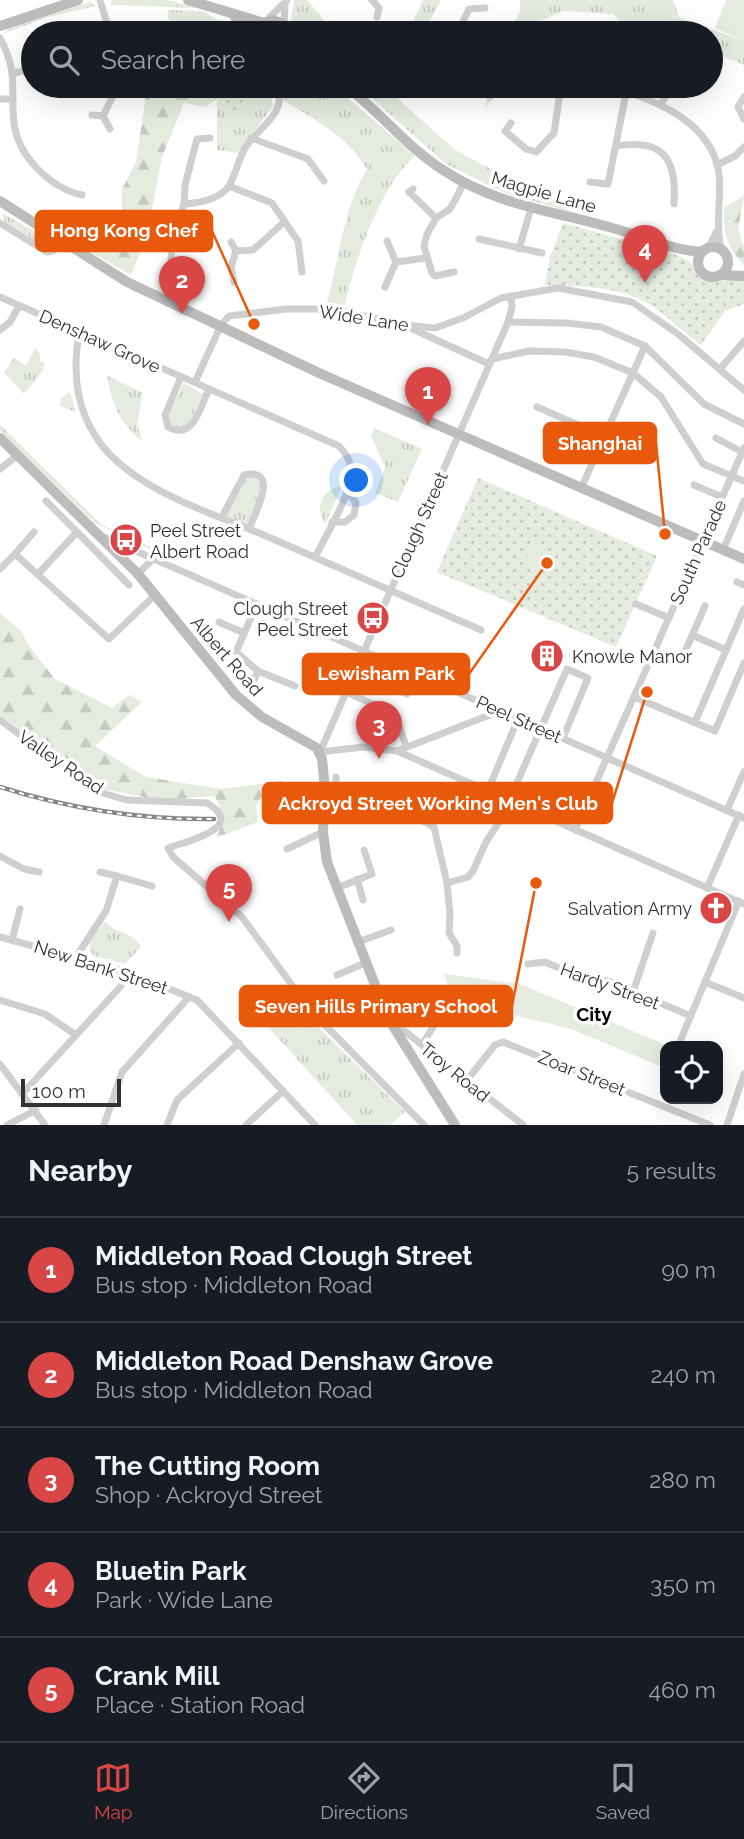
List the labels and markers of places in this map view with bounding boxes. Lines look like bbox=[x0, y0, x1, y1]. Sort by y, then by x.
callout: Hong Kong Chef bbox=[36, 211, 212, 251]
pin: 4 bbox=[622, 225, 668, 283]
pin: 2 bbox=[159, 256, 205, 314]
pin: 1 bbox=[405, 367, 451, 425]
callout: Shanghai bbox=[544, 423, 656, 463]
place label: Peel Street Albert Road bbox=[150, 520, 249, 562]
bus stop icon: Peel Street Albert Road bbox=[107, 521, 145, 559]
place label: Clough Street Peel Street bbox=[233, 598, 348, 640]
bus stop icon: Clough Street Peel Street bbox=[354, 599, 392, 637]
building icon: Knowle Manor bbox=[528, 637, 566, 675]
place label: Knowle Manor bbox=[572, 646, 693, 667]
callout: Lewisham Park bbox=[303, 654, 469, 694]
pin: 3 bbox=[356, 701, 402, 759]
callout: Ackroyd Street Working Men's Club bbox=[263, 783, 612, 823]
pin: 5 bbox=[206, 864, 252, 922]
church icon: Salvation Army bbox=[697, 889, 735, 927]
place label: Salvation Army bbox=[568, 898, 692, 919]
callout: Seven Hills Primary School bbox=[240, 986, 512, 1026]

